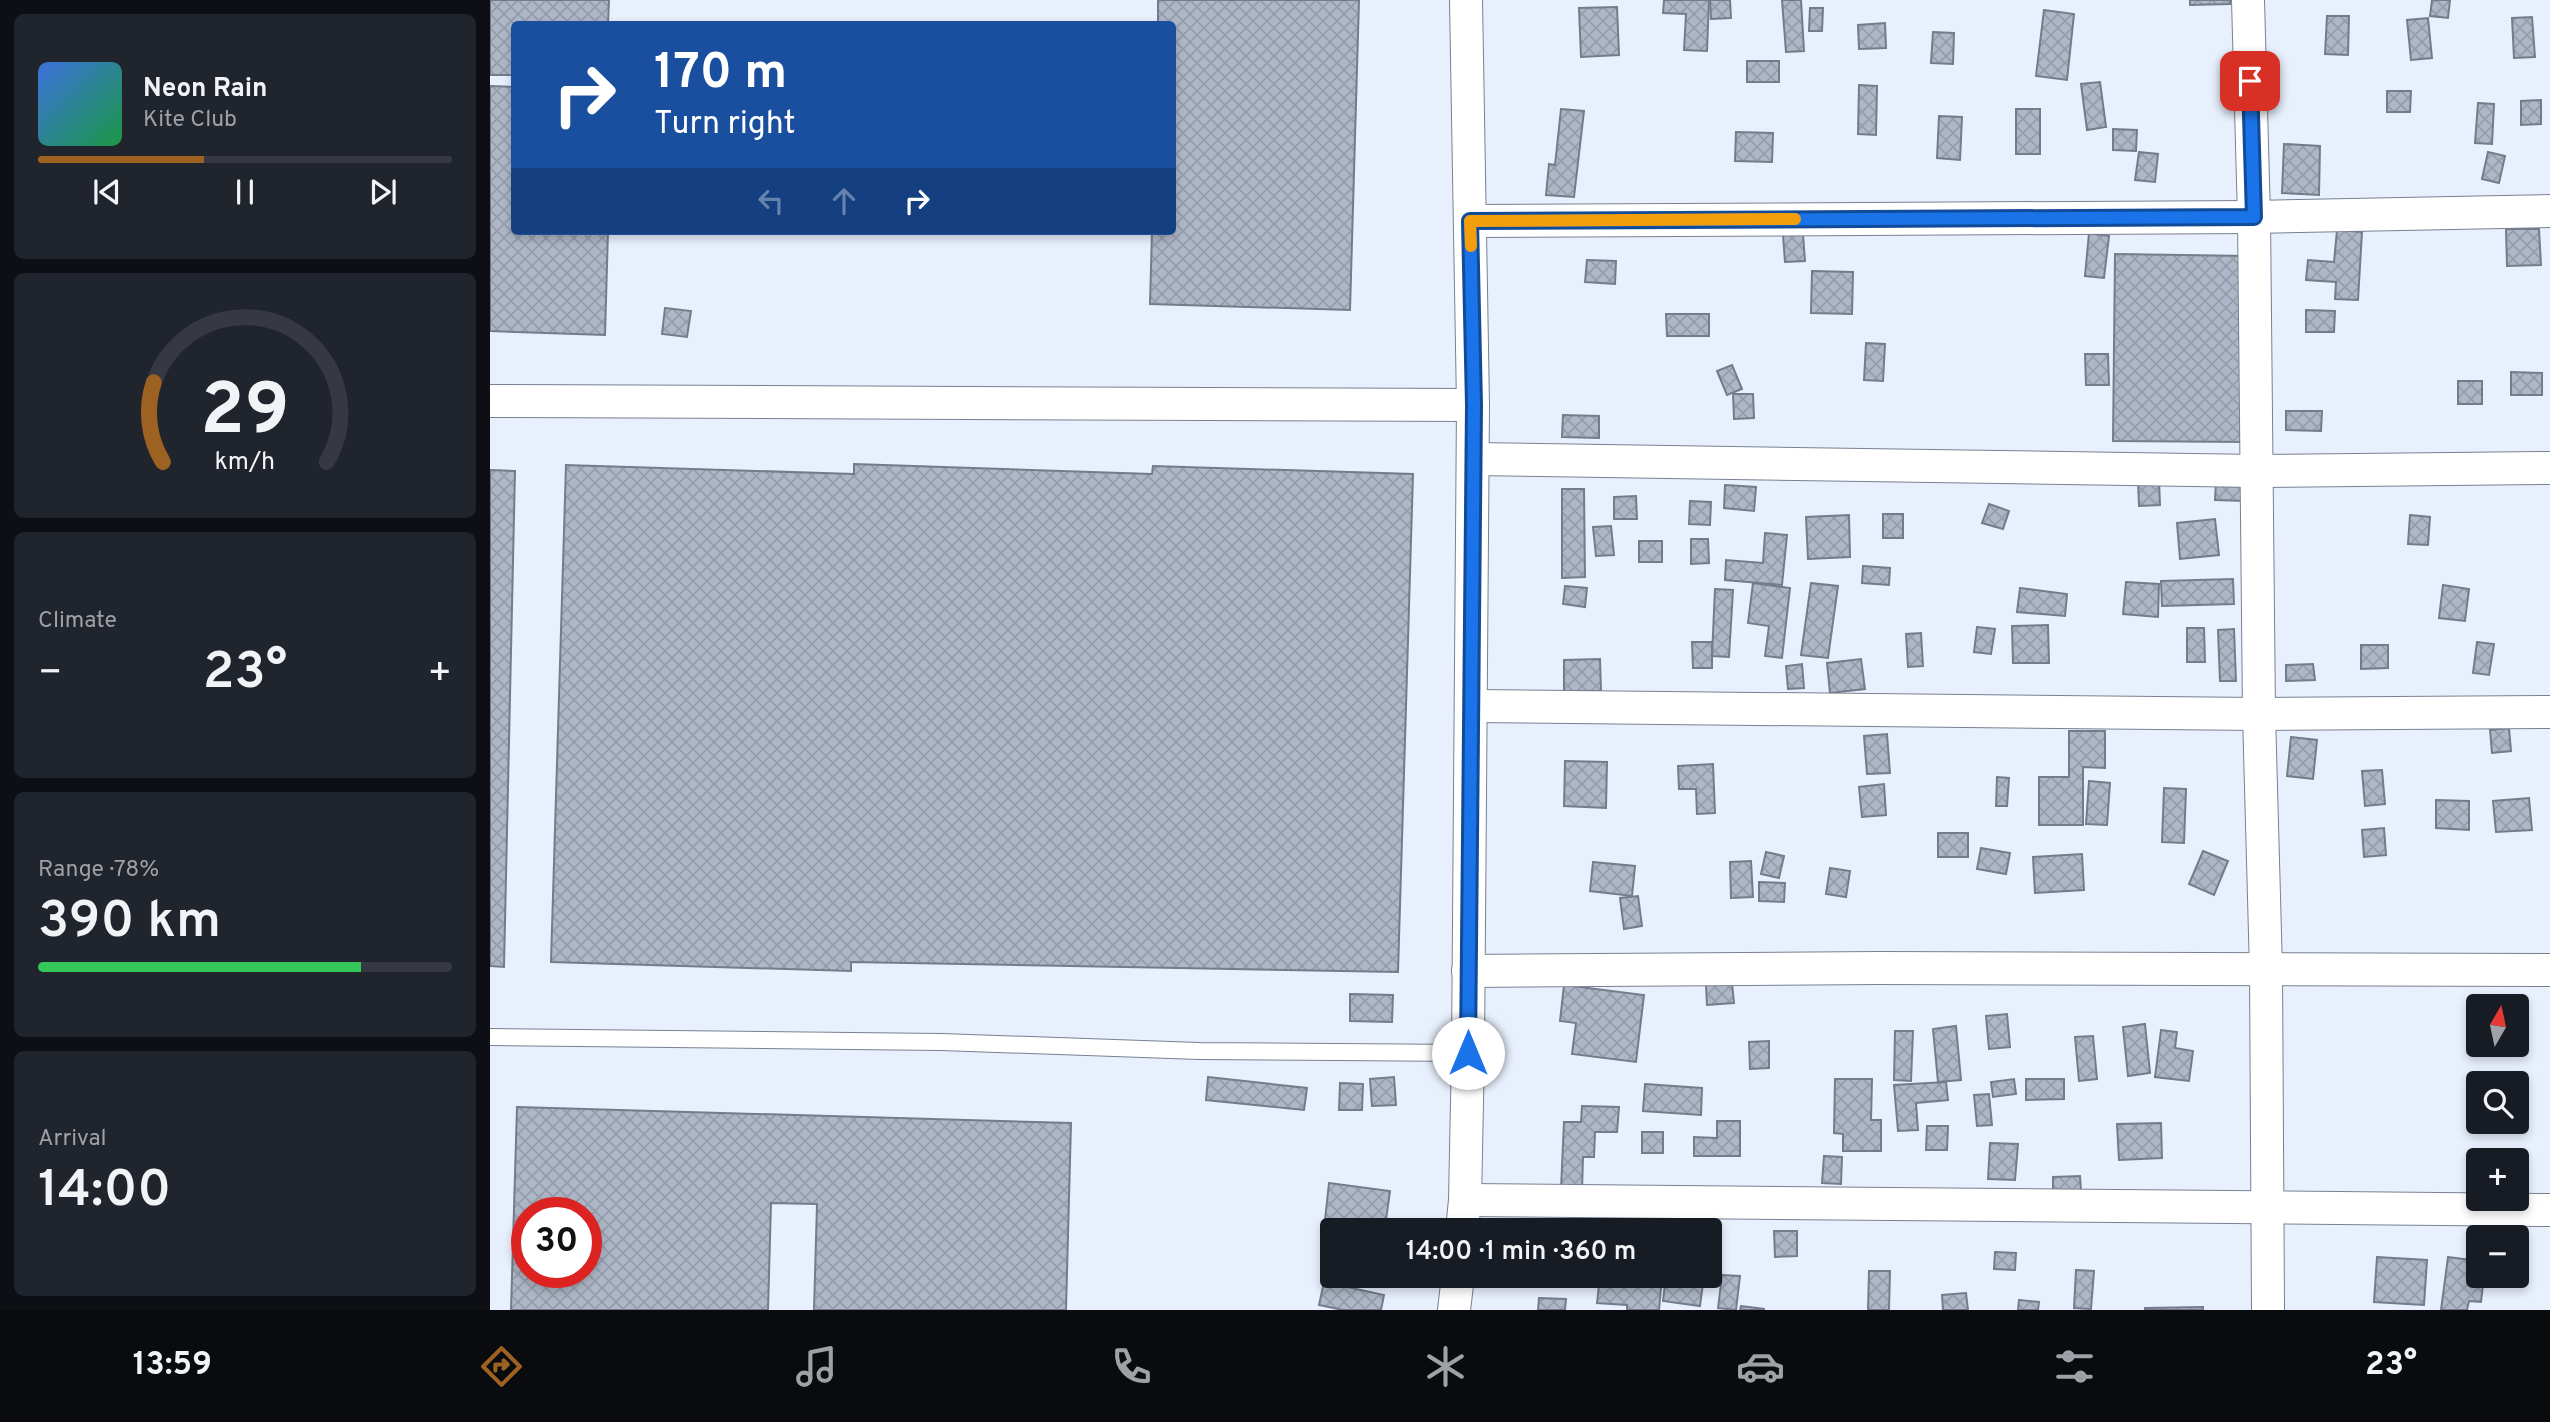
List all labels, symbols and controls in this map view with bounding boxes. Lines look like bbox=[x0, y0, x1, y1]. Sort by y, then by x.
text: 170 m bbox=[654, 44, 787, 106]
icon: right bbox=[539, 49, 630, 140]
pin bbox=[2220, 51, 2280, 111]
icon: arrive bbox=[2231, 62, 2269, 100]
text: Neon Rain bbox=[143, 73, 268, 106]
text: Turn right bbox=[654, 105, 796, 145]
text: Kite Club bbox=[143, 106, 237, 135]
icon: previous bbox=[88, 173, 126, 211]
icon: pause bbox=[226, 173, 264, 211]
icon: next bbox=[364, 173, 402, 211]
icon: left bbox=[752, 182, 790, 220]
icon: ahead bbox=[825, 182, 863, 220]
icon: right bbox=[898, 182, 936, 220]
text: 29 bbox=[200, 368, 290, 460]
text: km/h bbox=[215, 447, 275, 479]
text: Climate bbox=[38, 607, 117, 636]
text: 23° bbox=[203, 641, 287, 707]
text: − bbox=[38, 650, 63, 699]
text: + bbox=[427, 650, 452, 699]
text: Range · 78% bbox=[38, 856, 159, 885]
text: 390 km bbox=[38, 890, 221, 956]
north arrow bbox=[2466, 994, 2529, 1057]
map controls bbox=[2466, 994, 2529, 1288]
position arrow bbox=[1431, 1016, 1505, 1090]
button: search bbox=[2466, 1071, 2529, 1134]
text: Arrival bbox=[38, 1125, 107, 1154]
button: + bbox=[2466, 1148, 2529, 1211]
text: 14:00 bbox=[38, 1159, 171, 1225]
speed limit sign: 30 bbox=[511, 1197, 602, 1288]
button: − bbox=[2466, 1225, 2529, 1288]
text: 14:00 · 1 min · 360 m bbox=[1406, 1236, 1636, 1269]
icon: directions bbox=[477, 1342, 526, 1391]
icon: music bbox=[792, 1342, 841, 1391]
icon: phone bbox=[1107, 1342, 1156, 1391]
icon: climate bbox=[1421, 1342, 1470, 1391]
icon: car bbox=[1736, 1342, 1785, 1391]
icon: filters bbox=[2050, 1342, 2099, 1391]
text: 13:59 bbox=[133, 1346, 212, 1386]
text: 23° bbox=[2365, 1346, 2417, 1386]

